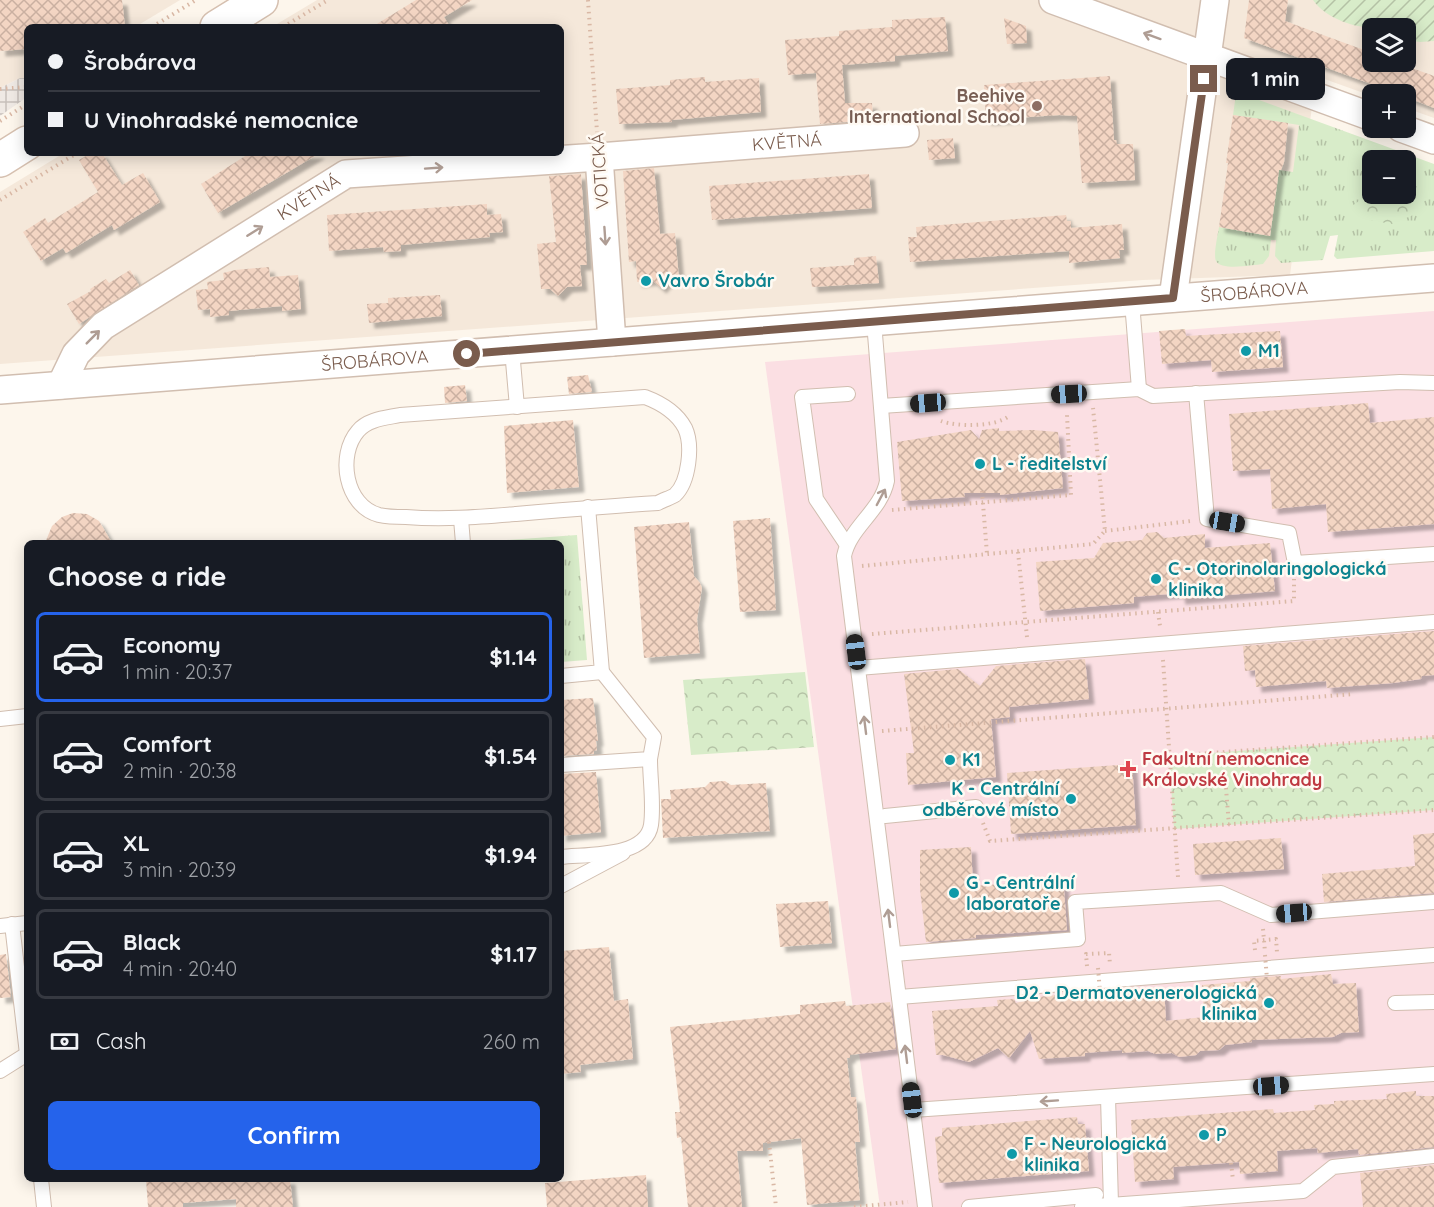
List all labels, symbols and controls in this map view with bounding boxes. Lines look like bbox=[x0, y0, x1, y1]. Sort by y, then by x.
map controls bbox=[1362, 18, 1416, 204]
button: layers bbox=[1362, 18, 1416, 72]
one-way arrow bbox=[1143, 30, 1162, 41]
text: Šrobárova bbox=[84, 48, 196, 76]
callout: 1 min bbox=[1225, 58, 1324, 100]
route end bbox=[1190, 65, 1217, 92]
text: 1 min bbox=[1251, 66, 1300, 91]
place label: Beehive International School bbox=[849, 84, 1025, 128]
button: + bbox=[1362, 84, 1416, 138]
marker: Beehive International School bbox=[1030, 99, 1044, 113]
text: U Vinohradské nemocnice bbox=[84, 106, 358, 134]
street label: KVĚTNÁ bbox=[751, 128, 823, 156]
street label: VOTICKÁ bbox=[585, 132, 614, 210]
button: − bbox=[1362, 150, 1416, 204]
one-way arrow bbox=[423, 162, 443, 173]
street label: KVĚTNÁ bbox=[273, 168, 344, 225]
one-way arrow bbox=[246, 224, 263, 236]
one-way arrow bbox=[599, 226, 610, 246]
place label: Vavro Šrobár bbox=[658, 269, 775, 292]
marker: Vavro Šrobár bbox=[639, 274, 653, 288]
street label: ŠROBÁROVA bbox=[1200, 276, 1309, 307]
one-way arrow bbox=[85, 330, 100, 345]
place label: M1 bbox=[1258, 339, 1280, 362]
route start bbox=[453, 340, 480, 367]
marker: M1 bbox=[1239, 344, 1253, 358]
street label: ŠROBÁROVA bbox=[320, 345, 430, 376]
car bbox=[1051, 384, 1087, 404]
car bbox=[909, 393, 947, 413]
place label: L - ředitelství bbox=[992, 452, 1107, 475]
marker: L - ředitelství bbox=[973, 457, 987, 471]
one-way arrow bbox=[875, 489, 887, 506]
car bbox=[1208, 510, 1246, 534]
place label: C - Otorinolaringologická klinika bbox=[1168, 557, 1386, 601]
text: Choose a ride bbox=[48, 559, 226, 593]
marker: C - Otorinolaringologická klinika bbox=[1149, 572, 1163, 586]
icon: car bbox=[51, 630, 105, 684]
text: Economy bbox=[123, 631, 221, 659]
car bbox=[845, 633, 867, 671]
text: $1.14 bbox=[489, 643, 537, 671]
text: 1 min · 20:37 bbox=[123, 659, 232, 684]
one-way arrow bbox=[859, 715, 870, 735]
icon: car bbox=[51, 729, 105, 783]
text: Comfort bbox=[123, 730, 212, 758]
text: $1.54 bbox=[484, 742, 537, 770]
place label: Fakultní nemocnice Královské Vinohrady bbox=[1142, 747, 1322, 791]
place label: K1 bbox=[962, 748, 981, 771]
marker: K1 bbox=[943, 753, 957, 767]
text: 2 min · 20:38 bbox=[123, 758, 236, 783]
marker: Fakultní nemocnice Královské Vinohrady bbox=[1119, 760, 1137, 778]
place label: K - Centrální odběrové místo bbox=[922, 777, 1060, 821]
marker: K - Centrální odběrové místo bbox=[1064, 792, 1078, 806]
icon: car bbox=[51, 828, 105, 882]
text: XL bbox=[123, 829, 150, 857]
text: $1.94 bbox=[484, 841, 537, 869]
text: 3 min · 20:39 bbox=[123, 857, 236, 882]
place label: G - Centrální laboratoře bbox=[966, 871, 1075, 915]
marker: G - Centrální laboratoře bbox=[947, 886, 961, 900]
car bbox=[1275, 903, 1313, 923]
one-way arrow bbox=[884, 909, 895, 929]
icon: car bbox=[51, 927, 105, 981]
text: Black bbox=[123, 928, 181, 956]
text: $1.17 bbox=[490, 940, 537, 968]
text: 4 min · 20:40 bbox=[123, 956, 237, 981]
place label: D2 - Dermatovenerologická klinika bbox=[1016, 981, 1257, 1025]
marker: D2 - Dermatovenerologická klinika bbox=[1262, 996, 1276, 1010]
icon: cash bbox=[48, 1025, 81, 1058]
text: Cash bbox=[96, 1027, 147, 1055]
text: 260 m bbox=[483, 1029, 540, 1054]
one-way arrow bbox=[901, 1044, 912, 1064]
car bbox=[1252, 1076, 1290, 1096]
car bbox=[901, 1081, 923, 1119]
one-way arrow bbox=[1040, 1096, 1060, 1107]
button: Confirm bbox=[48, 1101, 540, 1170]
place label: P bbox=[1216, 1123, 1227, 1146]
marker: P bbox=[1197, 1128, 1211, 1142]
place label: F - Neurologická klinika bbox=[1024, 1132, 1167, 1176]
marker: F - Neurologická klinika bbox=[1005, 1147, 1019, 1161]

